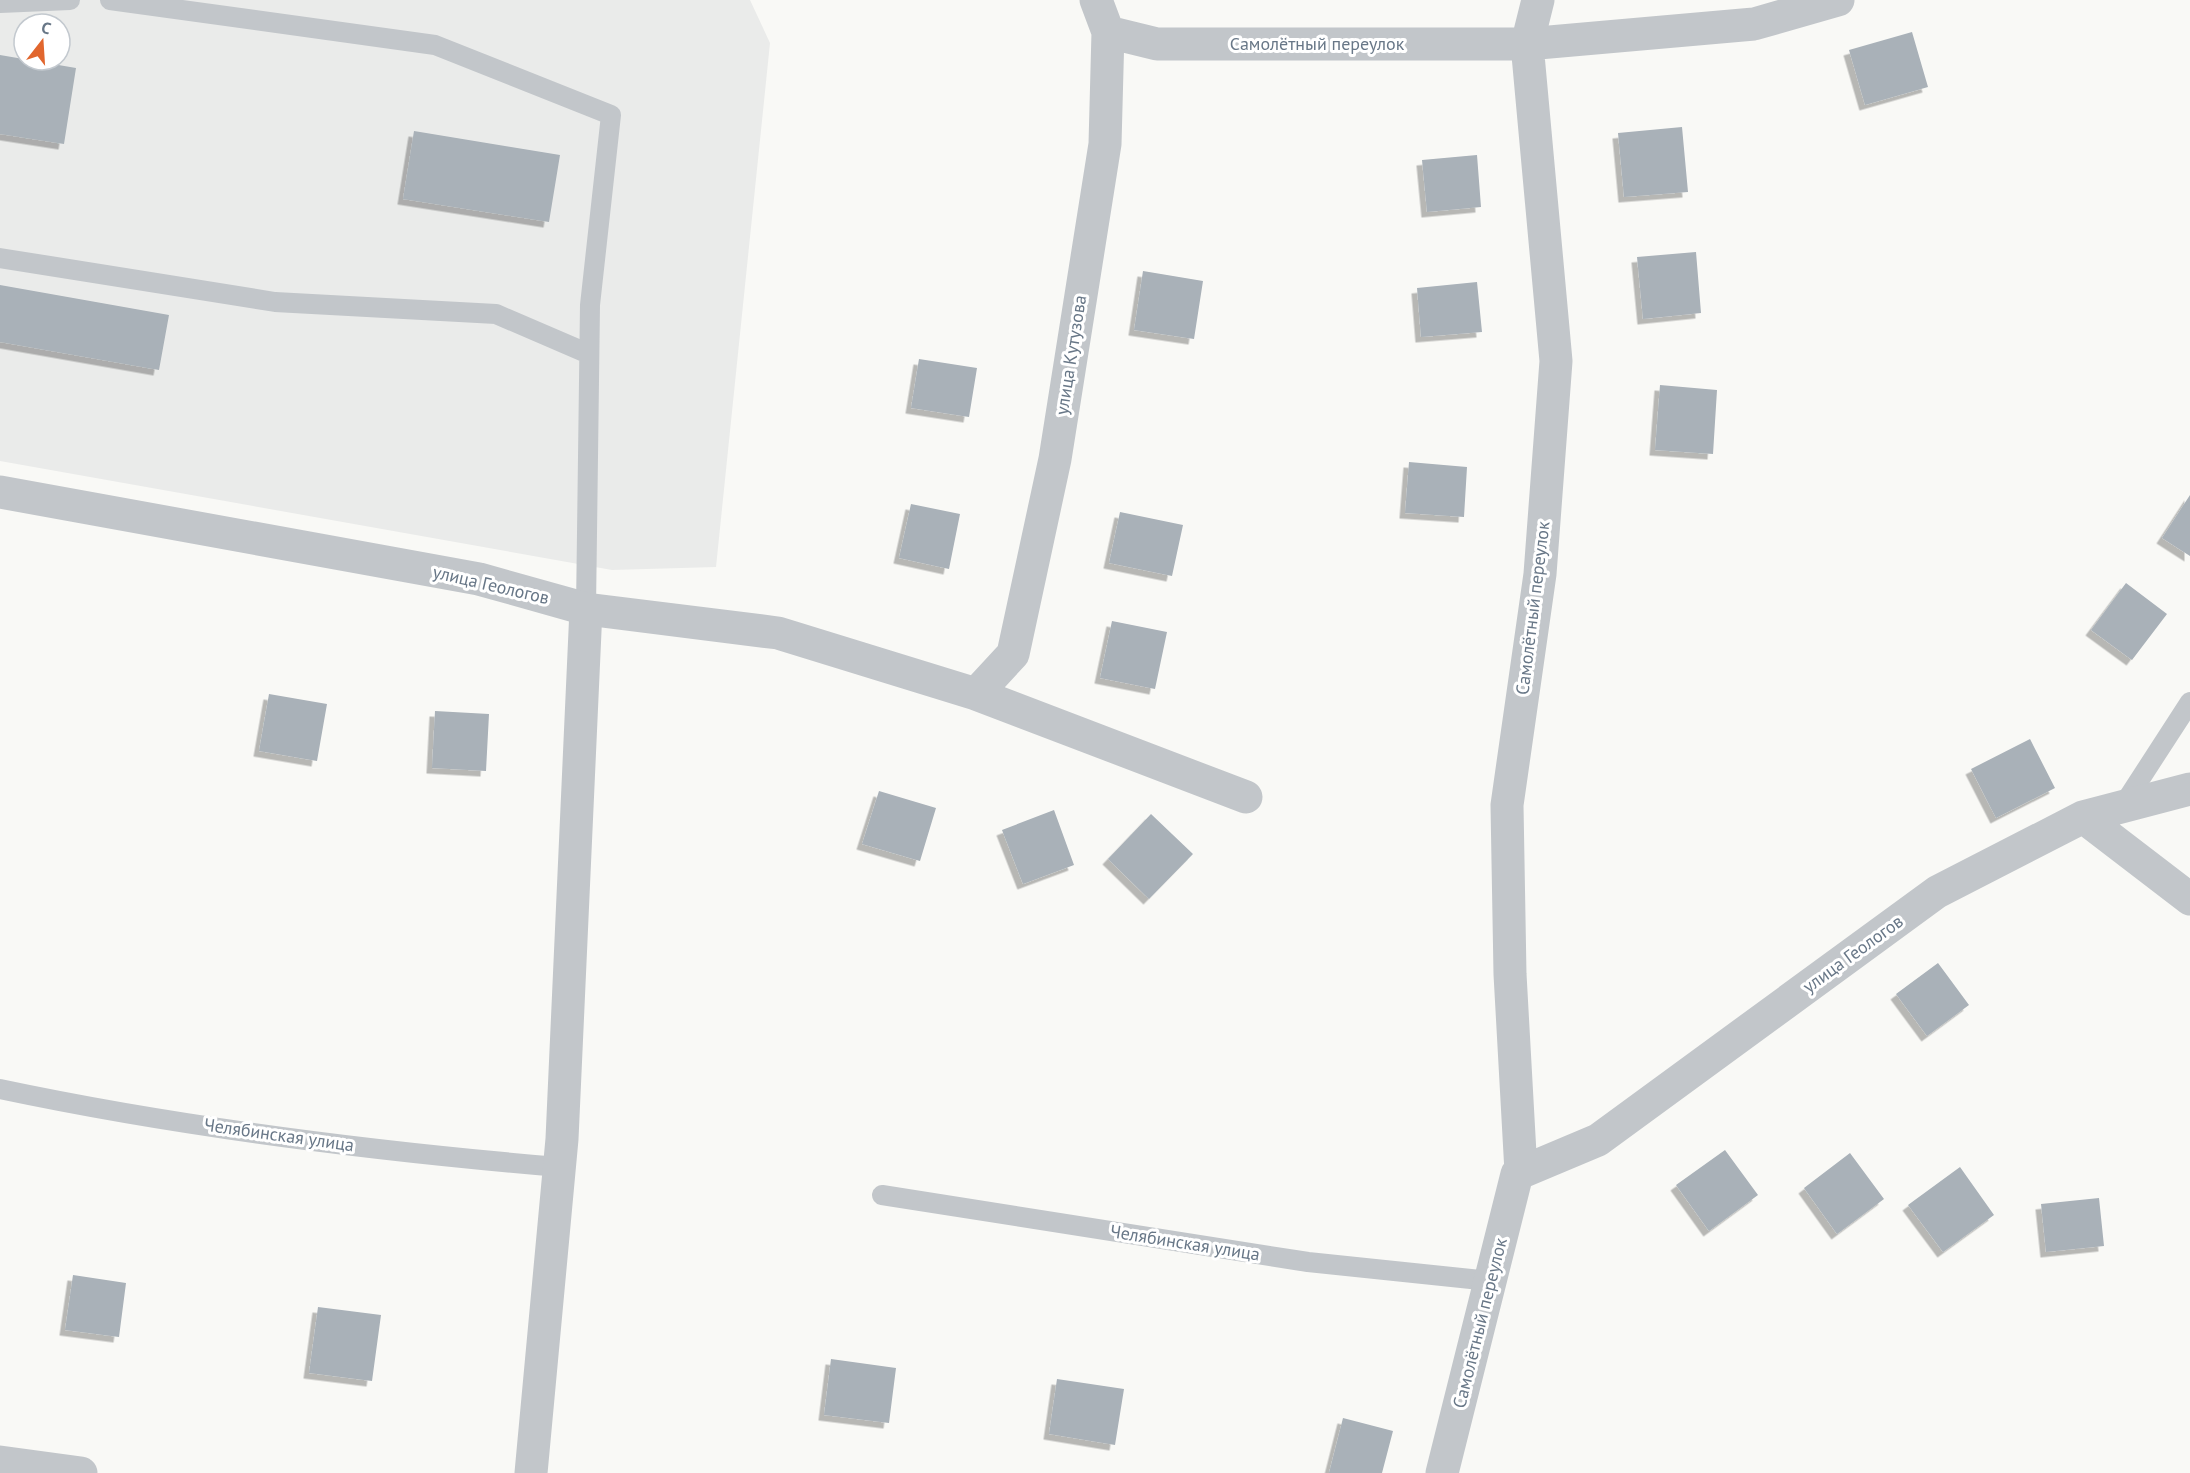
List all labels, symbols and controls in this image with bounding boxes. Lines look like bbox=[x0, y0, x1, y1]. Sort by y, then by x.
north arrow bbox=[12, 12, 72, 72]
text: С bbox=[39, 17, 54, 39]
street label: Самолётный переулок bbox=[1230, 32, 1405, 55]
street label: улица Кутузова bbox=[1050, 293, 1091, 416]
street label: Самолётный переулок bbox=[1510, 519, 1555, 696]
street label: улица Геологов bbox=[431, 560, 552, 609]
street label: улица Геологов bbox=[1798, 909, 1908, 998]
street label: Челябинская улица bbox=[203, 1113, 356, 1156]
street label: Челябинская улица bbox=[1109, 1219, 1262, 1266]
street label: Самолётный переулок bbox=[1447, 1235, 1512, 1410]

